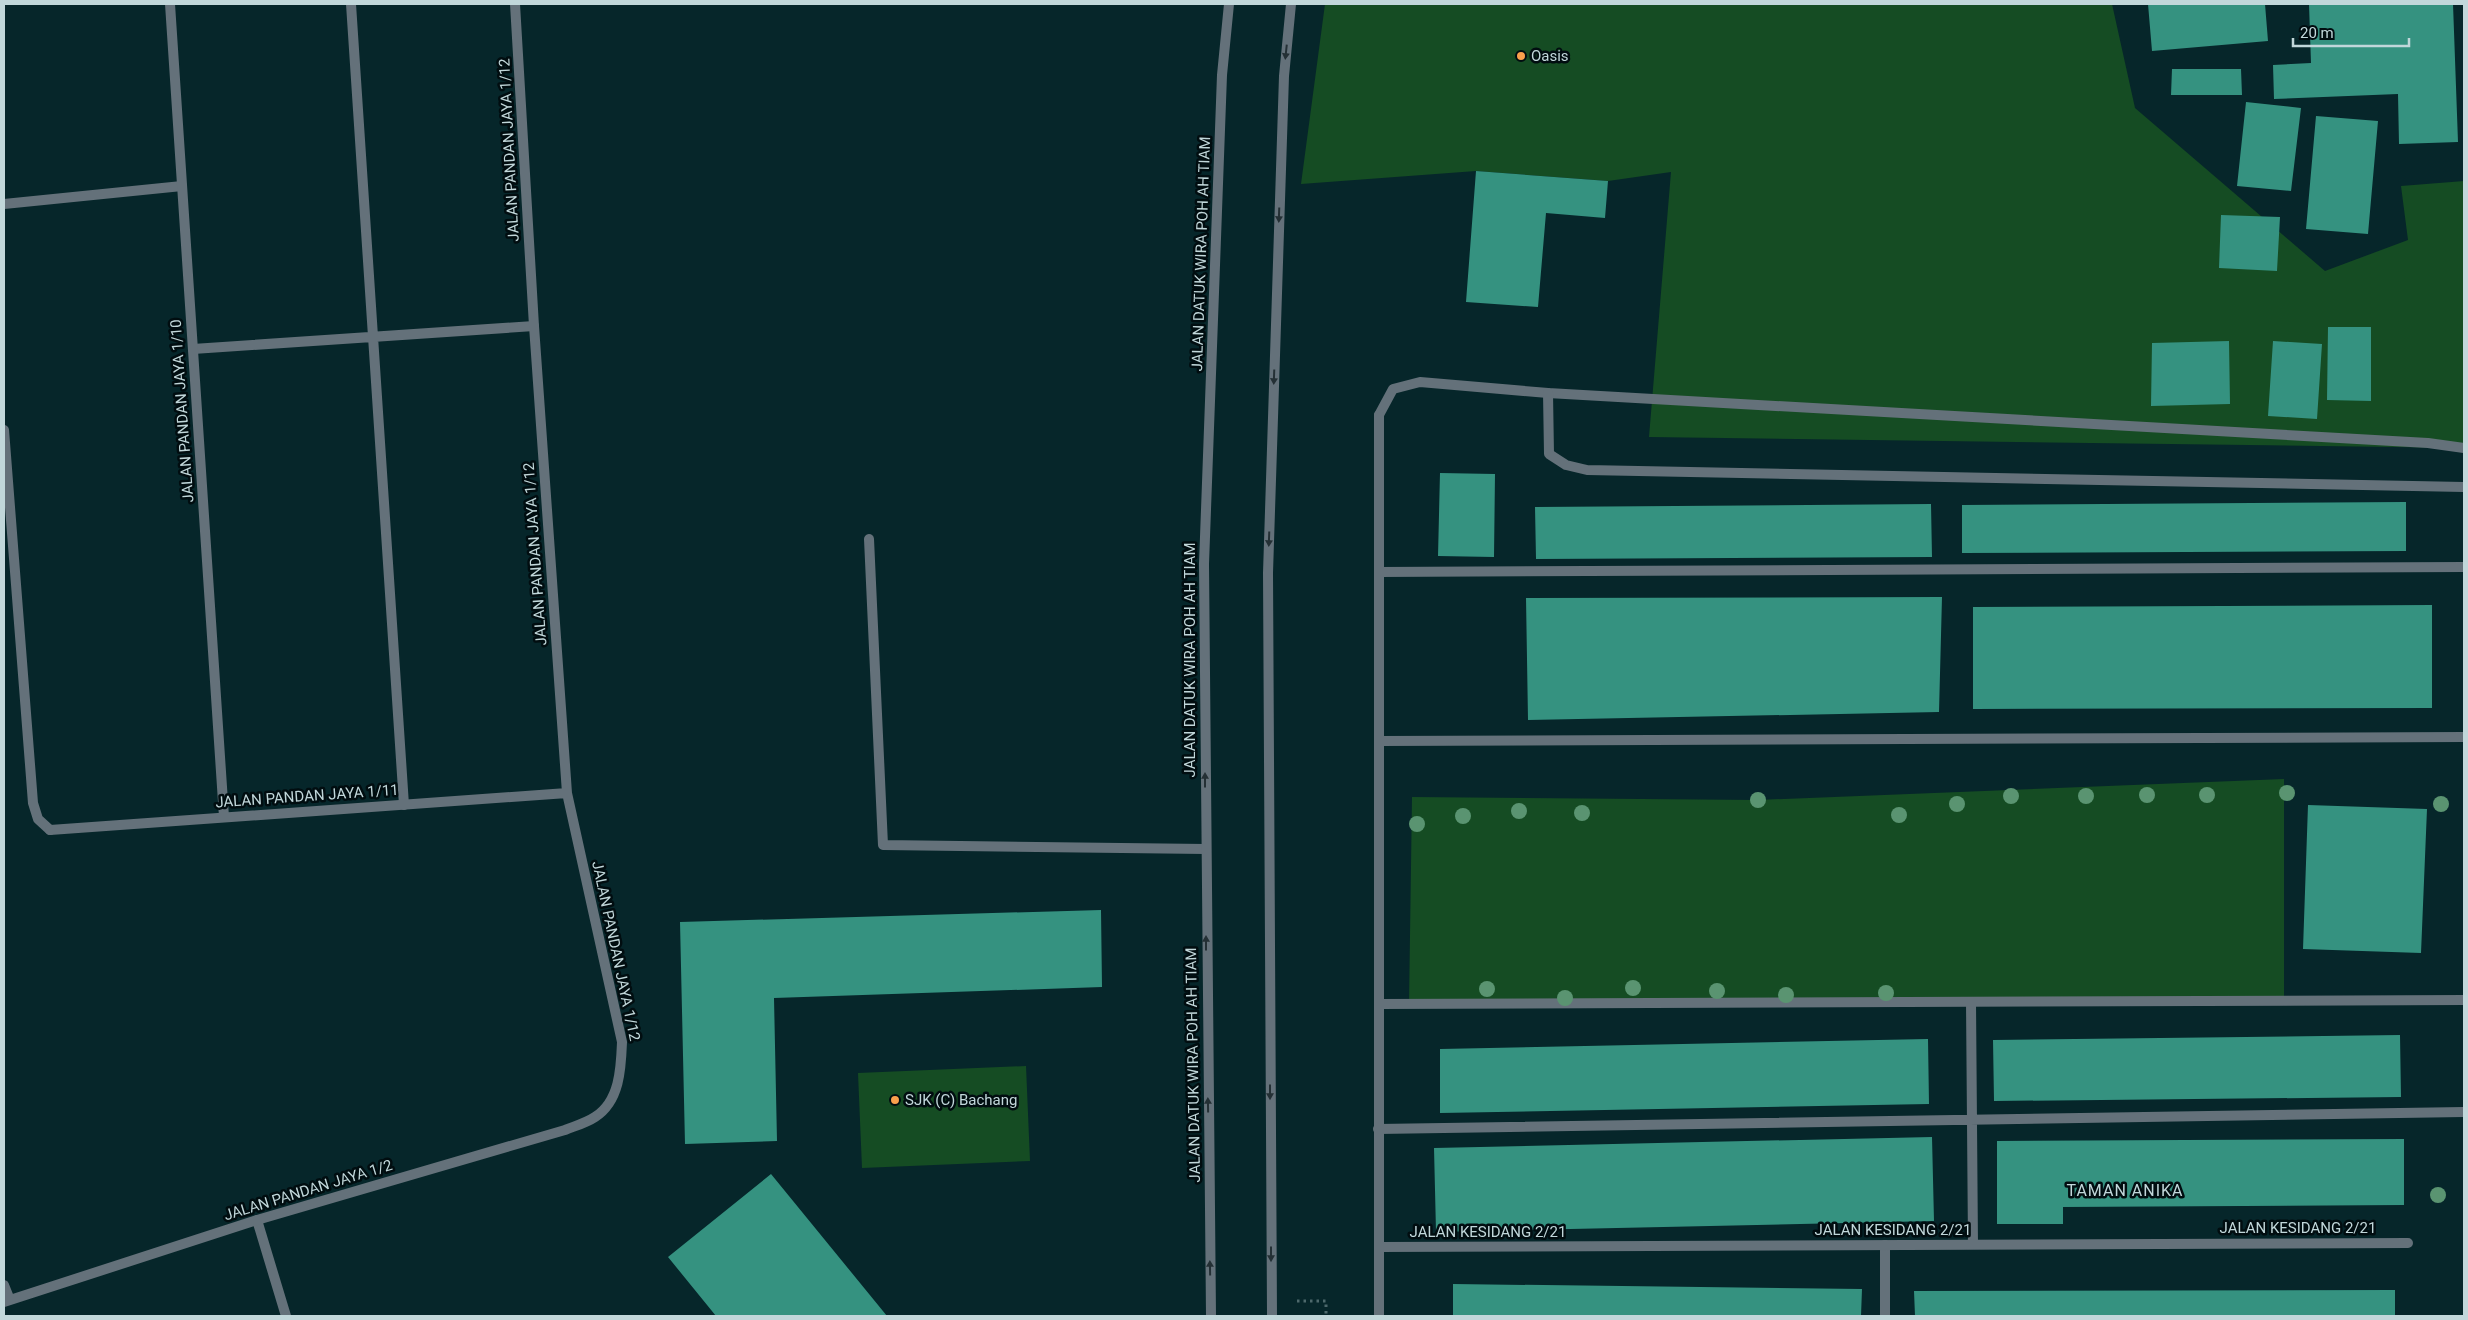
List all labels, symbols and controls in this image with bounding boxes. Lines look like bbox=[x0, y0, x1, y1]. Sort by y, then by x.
scale bar bbox=[2293, 15, 2409, 47]
text: 20 m bbox=[2300, 24, 2334, 42]
one-way arrow bbox=[1282, 45, 1290, 61]
place label: Oasis bbox=[1531, 47, 1569, 65]
marker: Oasis bbox=[1515, 50, 1527, 62]
street label: JALAN PANDAN JAYA 1/12 bbox=[495, 58, 523, 242]
street label: JALAN DATUK WIRA POH AH TIAM bbox=[1188, 136, 1214, 372]
one-way arrow bbox=[1275, 207, 1283, 223]
street label: JALAN PANDAN JAYA 1/10 bbox=[167, 319, 197, 503]
one-way arrow bbox=[1270, 369, 1278, 385]
street label: JALAN PANDAN JAYA 1/12 bbox=[520, 462, 550, 646]
one-way arrow bbox=[1265, 532, 1273, 548]
street label: JALAN DATUK WIRA POH AH TIAM bbox=[1181, 543, 1199, 777]
one-way arrow bbox=[1201, 772, 1209, 788]
street label: JALAN PANDAN JAYA 1/11 bbox=[215, 781, 399, 811]
street label: JALAN PANDAN JAYA 1/12 bbox=[588, 859, 644, 1043]
one-way arrow bbox=[1202, 934, 1210, 950]
street label: JALAN DATUK WIRA POH AH TIAM bbox=[1182, 947, 1204, 1183]
one-way arrow bbox=[1266, 1084, 1274, 1100]
place label: SJK (C) Bachang bbox=[905, 1091, 1017, 1109]
marker: SJK (C) Bachang bbox=[889, 1094, 901, 1106]
one-way arrow bbox=[1204, 1097, 1212, 1113]
street label: JALAN PANDAN JAYA 1/2 bbox=[222, 1156, 394, 1224]
district label: TAMAN ANIKA bbox=[2067, 1181, 2183, 1200]
street label: JALAN KESIDANG 2/21 bbox=[2220, 1219, 2376, 1237]
street label: JALAN KESIDANG 2/21 bbox=[1815, 1221, 1971, 1239]
street label: JALAN KESIDANG 2/21 bbox=[1410, 1223, 1566, 1241]
one-way arrow bbox=[1267, 1246, 1275, 1262]
one-way arrow bbox=[1206, 1259, 1214, 1275]

